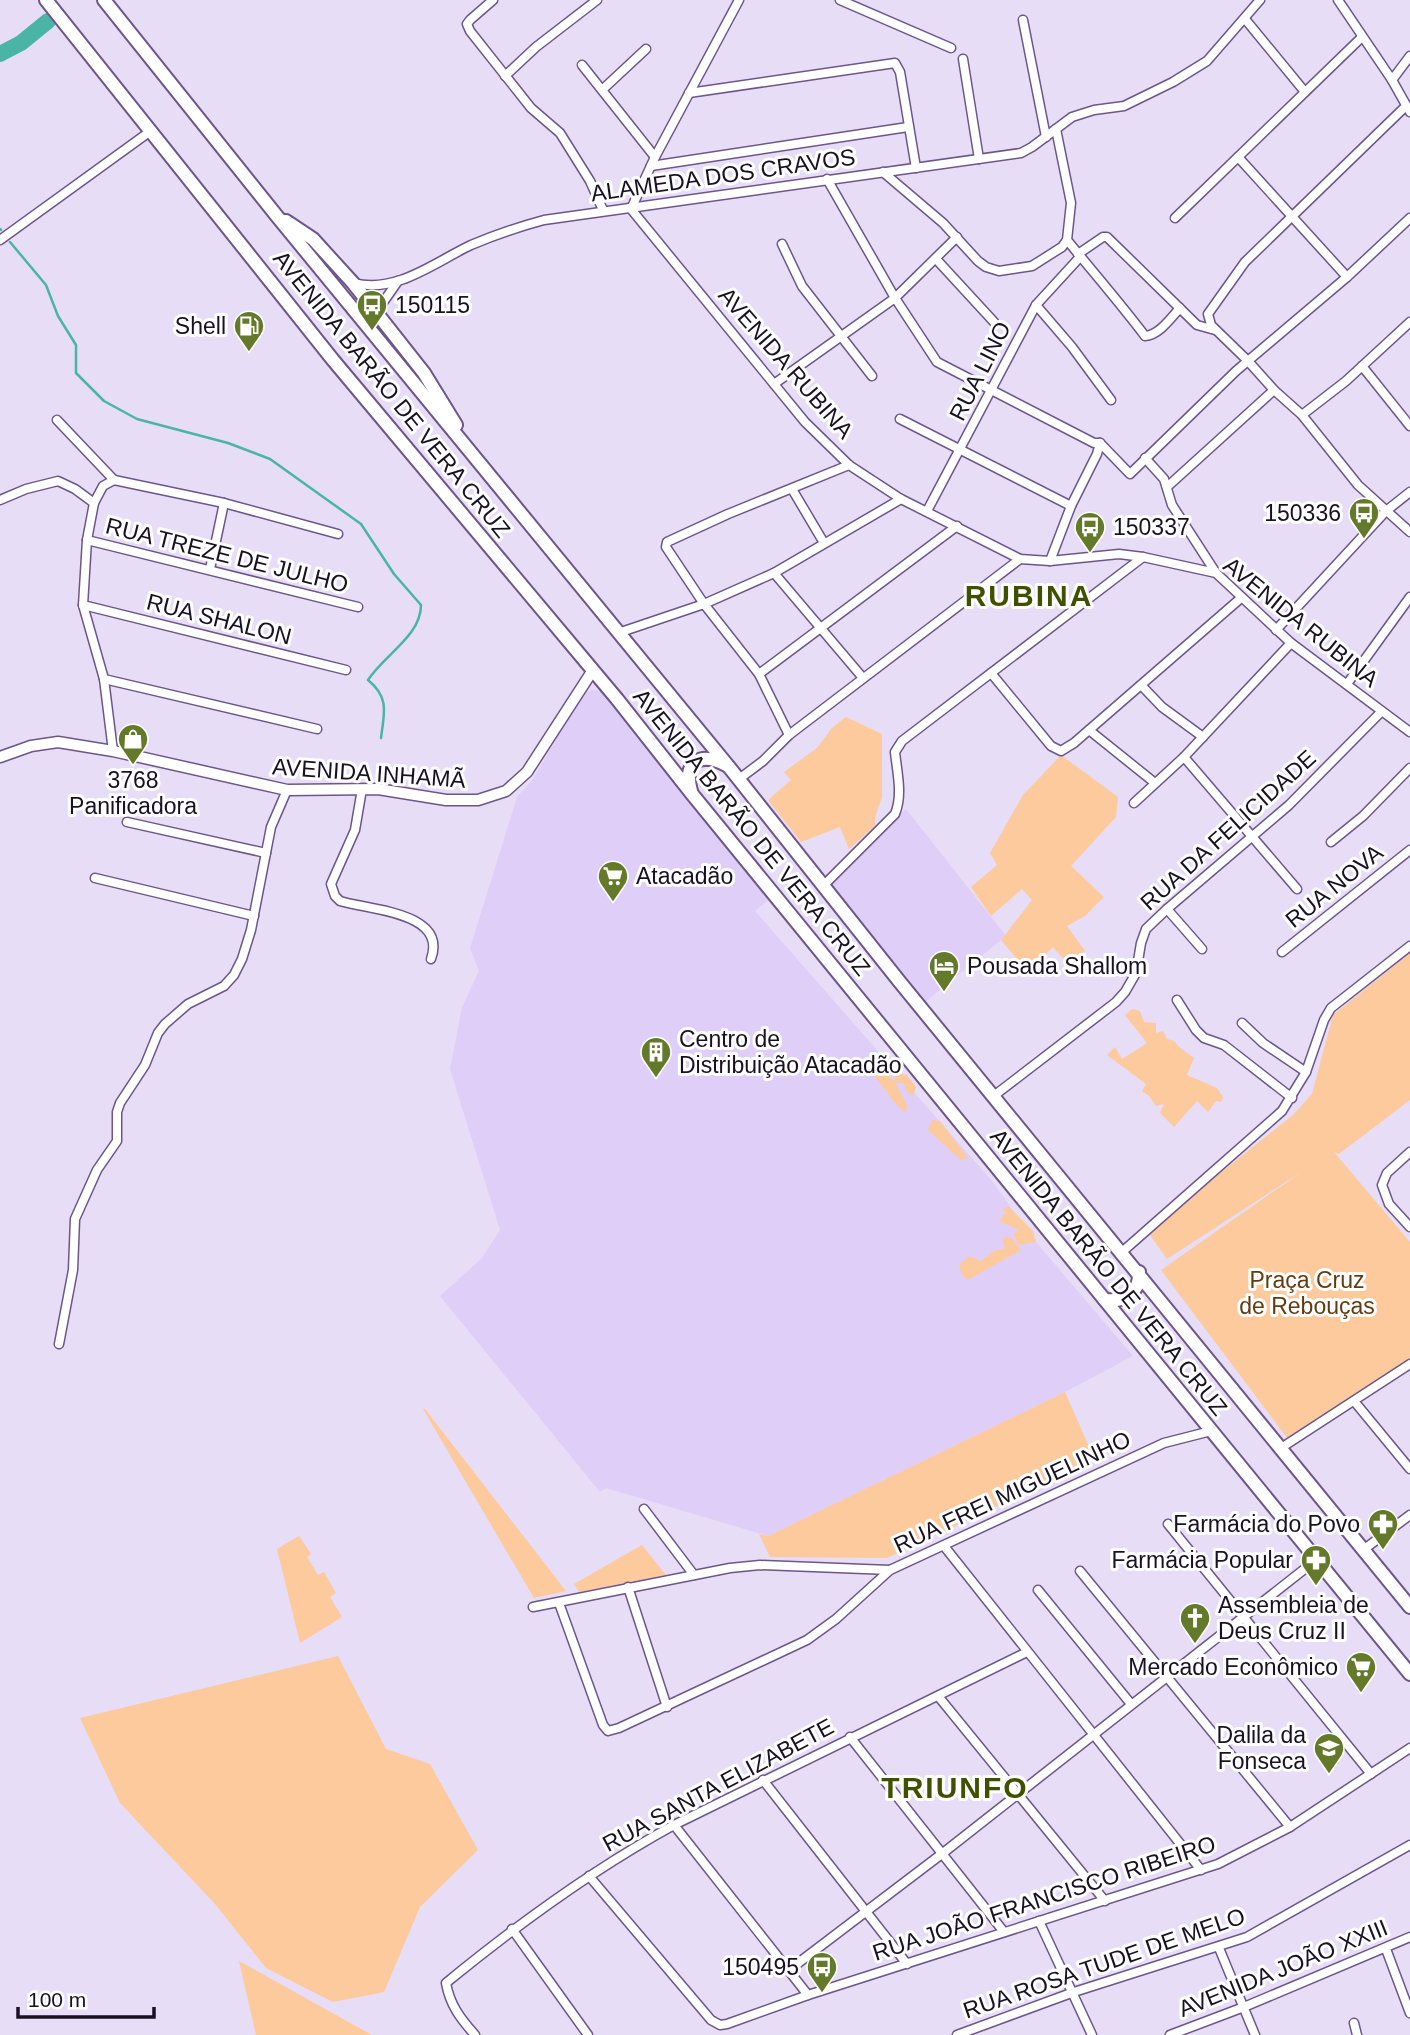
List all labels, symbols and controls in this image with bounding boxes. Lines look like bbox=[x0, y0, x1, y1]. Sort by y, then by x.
street label: ALAMEDA DOS CRAVOS bbox=[589, 144, 857, 206]
street label: AVENIDA BARÃO DE VERA CRUZ bbox=[268, 245, 516, 543]
street label: AVENIDA RUBINA bbox=[713, 282, 859, 444]
bus stop icon: 150115 bbox=[355, 288, 389, 332]
place label: 150115 bbox=[395, 292, 470, 318]
fuel station icon: Shell bbox=[232, 309, 266, 353]
place label: Shell bbox=[175, 313, 226, 339]
street label: RUA LINO bbox=[944, 317, 1016, 425]
bus stop icon: 150336 bbox=[1347, 496, 1381, 540]
place label: 150336 bbox=[1264, 500, 1341, 526]
bus stop icon: 150337 bbox=[1073, 510, 1107, 554]
street label: RUA TREZE DE JULHO bbox=[103, 512, 351, 598]
place label: 150337 bbox=[1113, 514, 1190, 540]
street label: AVENIDA RUBINA bbox=[1218, 552, 1384, 693]
district label: RUBINA bbox=[965, 579, 1093, 612]
street label: RUA SHALON bbox=[144, 588, 294, 650]
street label: AVENIDA BARÃO DE VERA CRUZ bbox=[628, 683, 876, 981]
shop icon: 3768 Panificadora bbox=[116, 722, 150, 766]
street label: RUA DA FELICIDADE bbox=[1135, 745, 1321, 915]
street label: AVENIDA INHAMÃ bbox=[271, 753, 467, 793]
place label: 3768 Panificadora bbox=[69, 767, 197, 819]
street label: RUA NOVA bbox=[1280, 839, 1388, 933]
supermarket icon: Atacadão bbox=[596, 859, 630, 903]
place label: Atacadão bbox=[636, 863, 733, 889]
hotel icon: Pousada Shallom bbox=[927, 949, 961, 993]
place label: Pousada Shallom bbox=[967, 953, 1147, 979]
place label: Centro de Distribuição Atacadão bbox=[679, 1026, 901, 1078]
building icon: Centro de Distribuição Atacadão bbox=[639, 1035, 673, 1079]
street label: AVENIDA BARÃO DE VERA CRUZ bbox=[985, 1123, 1233, 1421]
park label: Praça Cruz de Rebouças bbox=[1239, 1267, 1375, 1319]
street label: RUA FREI MIGUELINHO bbox=[890, 1426, 1134, 1558]
pharmacy icon: Farmácia do Povo bbox=[1366, 1507, 1400, 1551]
place label: Farmácia do Povo bbox=[1173, 1511, 1360, 1537]
pharmacy icon: Farmácia Popular bbox=[1299, 1543, 1333, 1587]
place label: Farmácia Popular bbox=[1111, 1547, 1293, 1573]
place label: Assembleia de Deus Cruz II bbox=[1218, 1592, 1369, 1644]
church icon: Assembleia de Deus Cruz II bbox=[1178, 1601, 1212, 1645]
supermarket icon: Mercado Econômico bbox=[1344, 1650, 1378, 1694]
place label: Mercado Econômico bbox=[1128, 1654, 1338, 1680]
street label: RUA SANTA ELIZABETE bbox=[598, 1713, 838, 1857]
place label: Dalila da Fonseca bbox=[1217, 1722, 1306, 1774]
school or university icon: Dalila da Fonseca bbox=[1312, 1731, 1346, 1775]
district label: TRIUNFO bbox=[881, 1771, 1029, 1804]
street label: RUA JOÃO FRANCISCO RIBEIRO bbox=[869, 1830, 1219, 1966]
street label: RUA ROSA TUDE DE MELO bbox=[960, 1903, 1248, 2023]
street label: AVENIDA JOÃO XXIII bbox=[1175, 1914, 1391, 2022]
bus stop icon: 150495 bbox=[805, 1950, 839, 1994]
place label: 150495 bbox=[722, 1954, 799, 1980]
scale bar bbox=[18, 1976, 154, 2020]
text: 100 m bbox=[28, 1988, 86, 2011]

